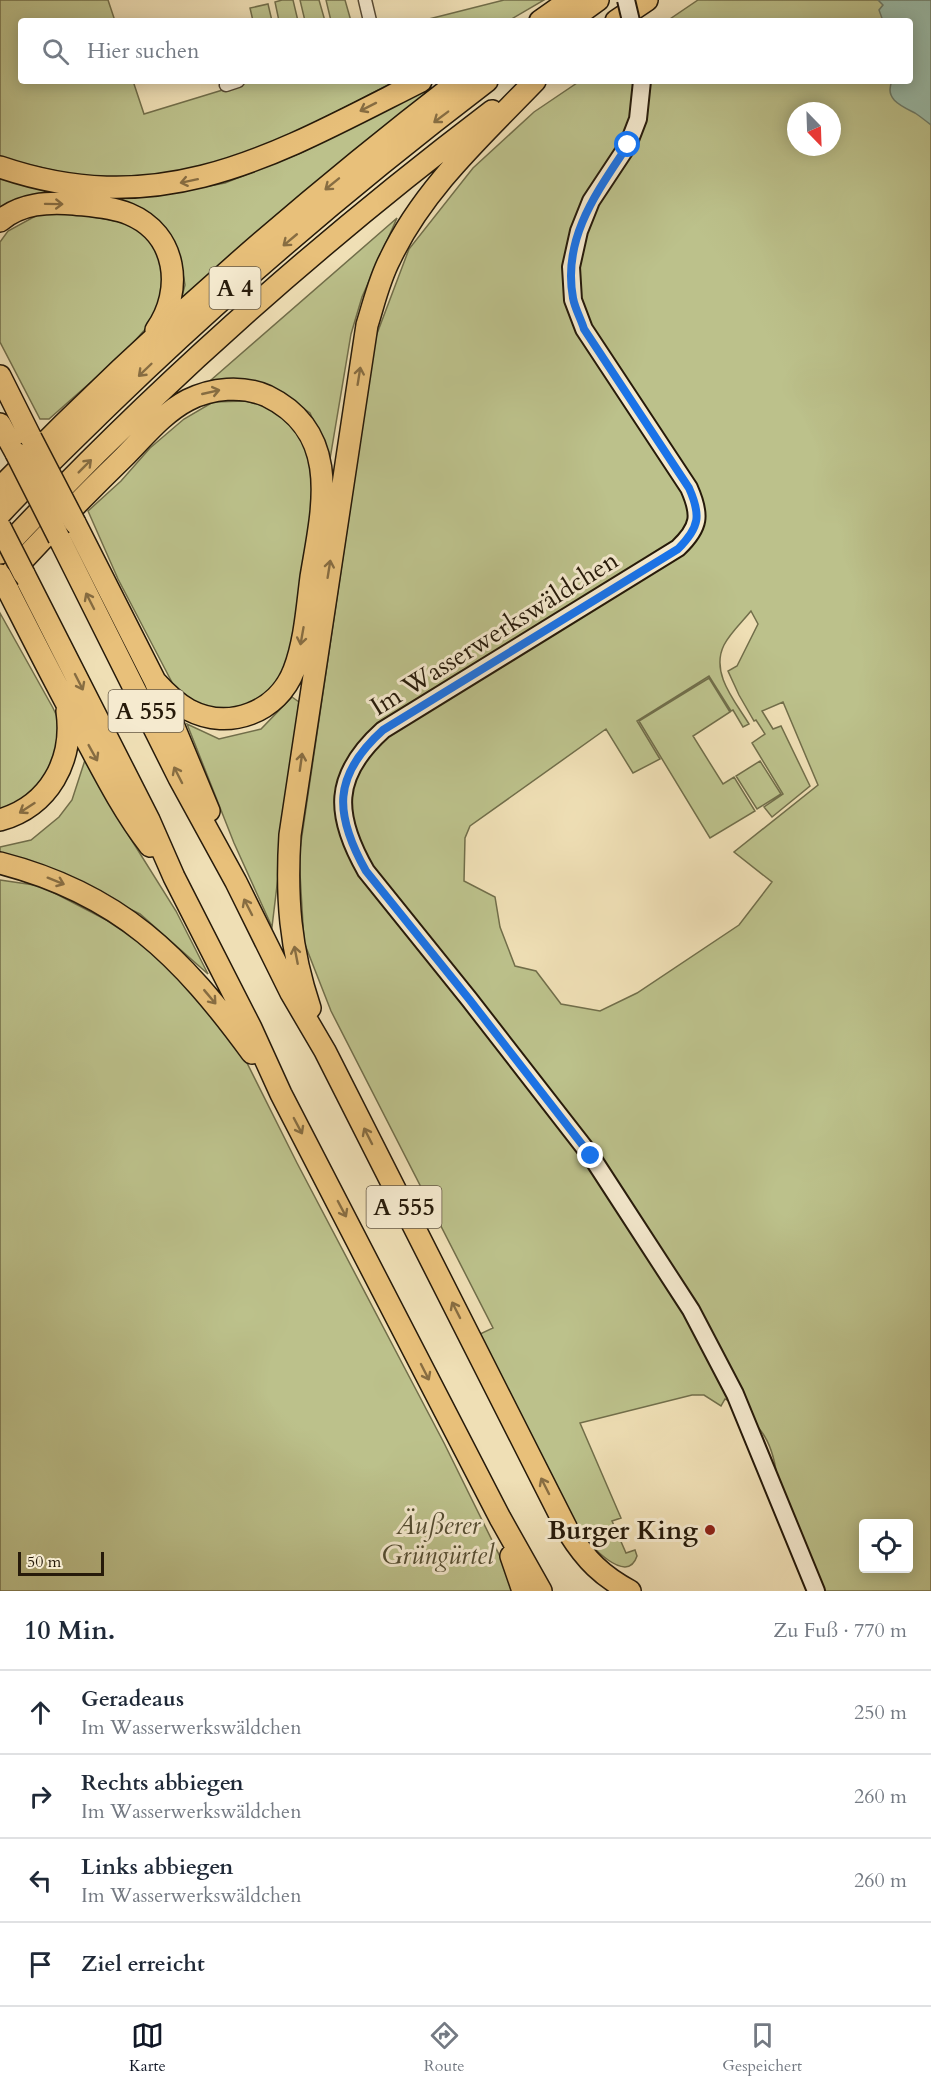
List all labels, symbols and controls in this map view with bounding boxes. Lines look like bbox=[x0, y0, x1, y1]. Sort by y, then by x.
search box bbox=[18, 18, 913, 84]
icon: search bbox=[39, 35, 72, 68]
text: Hier suchen bbox=[87, 36, 200, 66]
one-way arrow bbox=[360, 102, 378, 114]
north arrow bbox=[787, 102, 841, 156]
one-way arrow bbox=[433, 110, 449, 123]
route start bbox=[614, 131, 640, 157]
one-way arrow bbox=[179, 175, 198, 187]
one-way arrow bbox=[324, 177, 340, 190]
one-way arrow bbox=[44, 198, 64, 210]
one-way arrow bbox=[283, 233, 298, 247]
road number: A 4 bbox=[210, 267, 260, 309]
one-way arrow bbox=[137, 363, 152, 378]
one-way arrow bbox=[353, 367, 364, 386]
one-way arrow bbox=[202, 386, 221, 398]
one-way arrow bbox=[77, 458, 92, 473]
street label: Im Wasserwerkswäldchen bbox=[363, 543, 625, 724]
one-way arrow bbox=[324, 559, 335, 579]
one-way arrow bbox=[84, 592, 96, 610]
one-way arrow bbox=[296, 626, 307, 646]
one-way arrow bbox=[74, 673, 85, 691]
road number: A 555 bbox=[108, 690, 184, 732]
one-way arrow bbox=[87, 744, 99, 761]
one-way arrow bbox=[295, 752, 306, 772]
one-way arrow bbox=[172, 767, 183, 785]
one-way arrow bbox=[19, 803, 36, 815]
one-way arrow bbox=[46, 876, 64, 887]
one-way arrow bbox=[242, 898, 254, 916]
one-way arrow bbox=[290, 946, 301, 965]
one-way arrow bbox=[203, 989, 217, 1004]
one-way arrow bbox=[293, 1116, 304, 1134]
one-way arrow bbox=[362, 1128, 373, 1146]
route end bbox=[577, 1142, 603, 1168]
road number: A 555 bbox=[366, 1186, 442, 1228]
one-way arrow bbox=[336, 1200, 348, 1217]
one-way arrow bbox=[450, 1302, 461, 1320]
one-way arrow bbox=[420, 1362, 432, 1380]
one-way arrow bbox=[539, 1478, 551, 1495]
park label: Äußerer Grüngürtel bbox=[382, 1508, 495, 1573]
place label: Burger King bbox=[547, 1513, 698, 1548]
map controls bbox=[859, 1519, 913, 1573]
button: locate bbox=[859, 1519, 913, 1573]
marker: Burger King bbox=[703, 1523, 717, 1537]
scale bar bbox=[18, 1549, 104, 1576]
text: 50 m bbox=[27, 1551, 61, 1573]
text: 10 Min. bbox=[24, 1613, 115, 1648]
text: Zu Fuß · 770 m bbox=[773, 1617, 907, 1644]
text: Geradeaus bbox=[81, 1684, 184, 1714]
icon: ahead bbox=[24, 1696, 57, 1729]
text: 250 m bbox=[854, 1699, 907, 1726]
text: Im Wasserwerkswäldchen bbox=[81, 1714, 302, 1741]
text: Rechts abbiegen bbox=[81, 1768, 244, 1798]
icon: right bbox=[24, 1780, 57, 1813]
text: 260 m bbox=[854, 1783, 907, 1810]
text: Im Wasserwerkswäldchen bbox=[81, 1798, 302, 1825]
text: Links abbiegen bbox=[81, 1852, 233, 1882]
icon: left bbox=[24, 1864, 57, 1897]
text: 260 m bbox=[854, 1867, 907, 1894]
text: Im Wasserwerkswäldchen bbox=[81, 1882, 302, 1909]
icon: arrive bbox=[24, 1948, 57, 1981]
text: Ziel erreicht bbox=[81, 1949, 205, 1979]
tab: Karte bbox=[129, 2019, 166, 2077]
tab: Route bbox=[424, 2019, 465, 2077]
tab: Gespeichert bbox=[722, 2019, 802, 2077]

